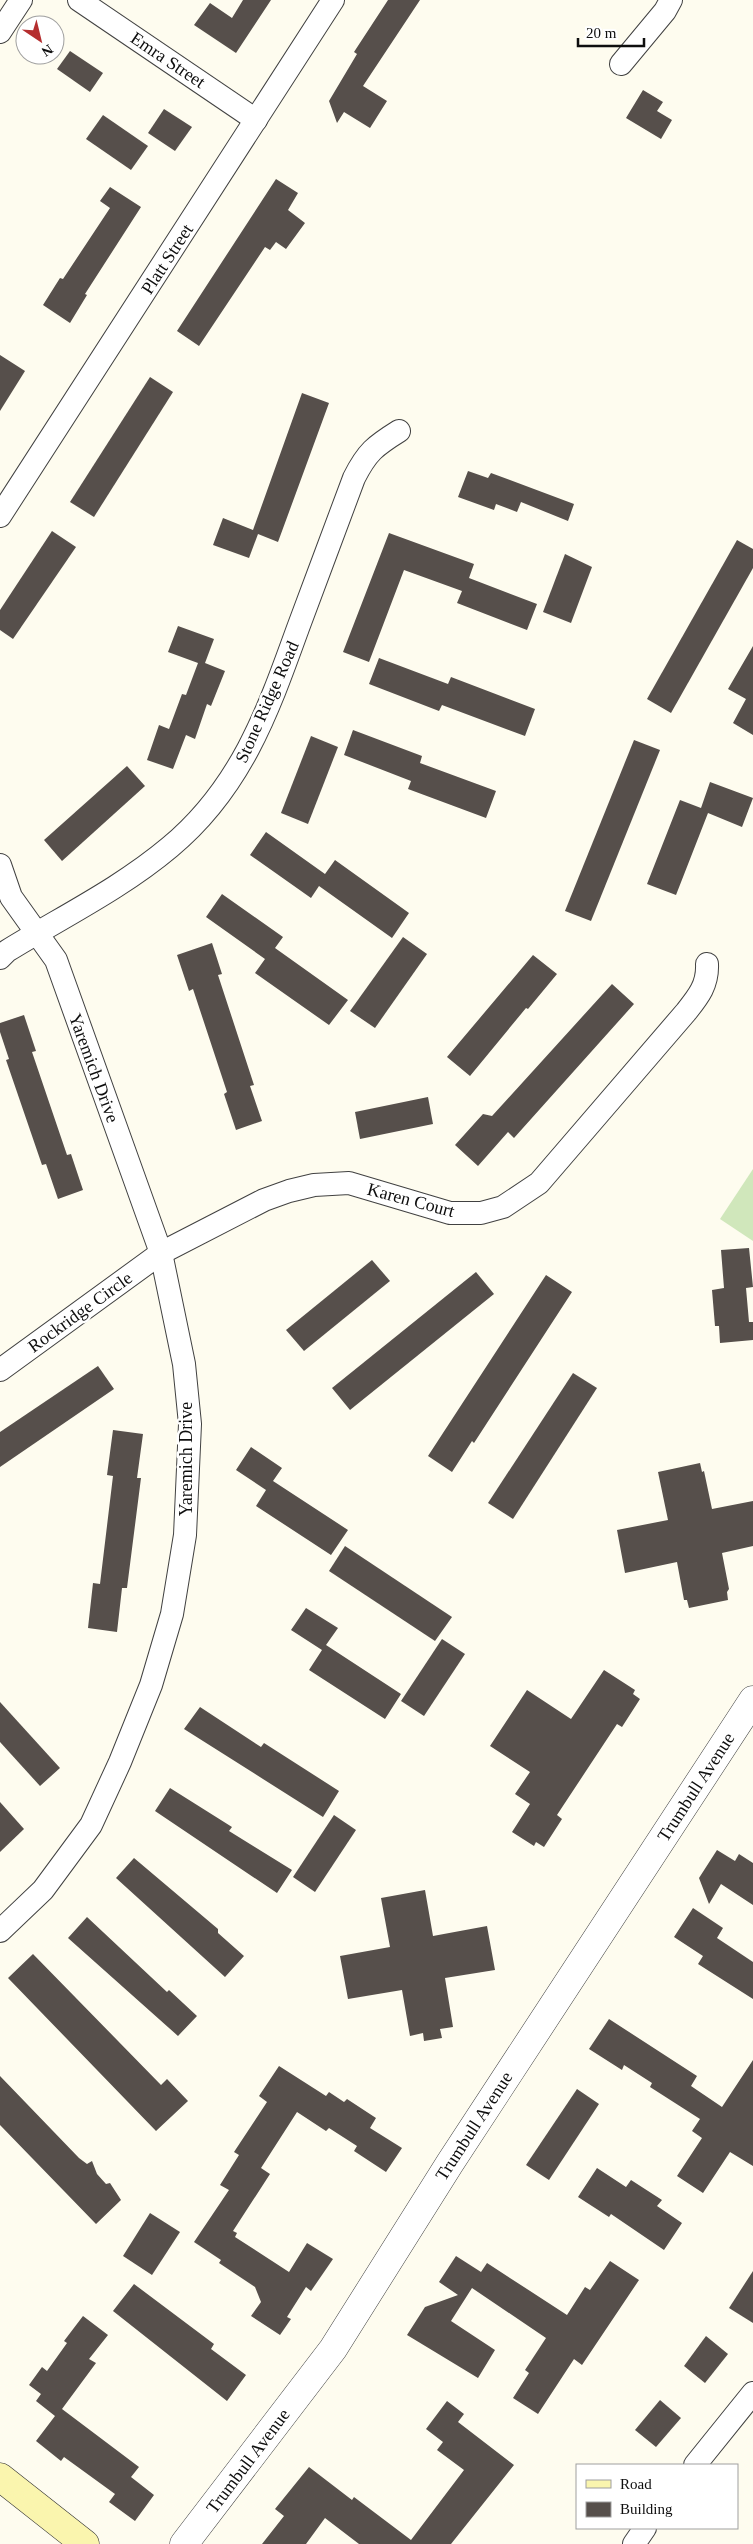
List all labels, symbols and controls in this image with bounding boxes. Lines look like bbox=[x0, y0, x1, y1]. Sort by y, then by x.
north arrow bbox=[15, 15, 65, 65]
scale bar bbox=[578, 15, 644, 47]
text: 20 m bbox=[586, 25, 617, 41]
street label: Emra Street bbox=[127, 28, 209, 92]
text: N bbox=[39, 41, 56, 59]
street label: Platt Street bbox=[137, 220, 197, 298]
street label: Stone Ridge Road bbox=[231, 638, 303, 766]
street label: Yaremich Drive bbox=[65, 1011, 123, 1125]
street label: Karen Court bbox=[365, 1179, 457, 1221]
street label: Rockridge Circle bbox=[24, 1268, 136, 1356]
street label: Yaremich Drive bbox=[176, 1402, 196, 1516]
street label: Trumbull Avenue bbox=[653, 1729, 739, 1845]
street label: Trumbull Avenue bbox=[431, 2068, 517, 2184]
street label: Trumbull Avenue bbox=[202, 2405, 294, 2517]
legend bbox=[576, 2464, 738, 2529]
text: Road bbox=[620, 2476, 652, 2492]
text: Building bbox=[620, 2501, 673, 2517]

